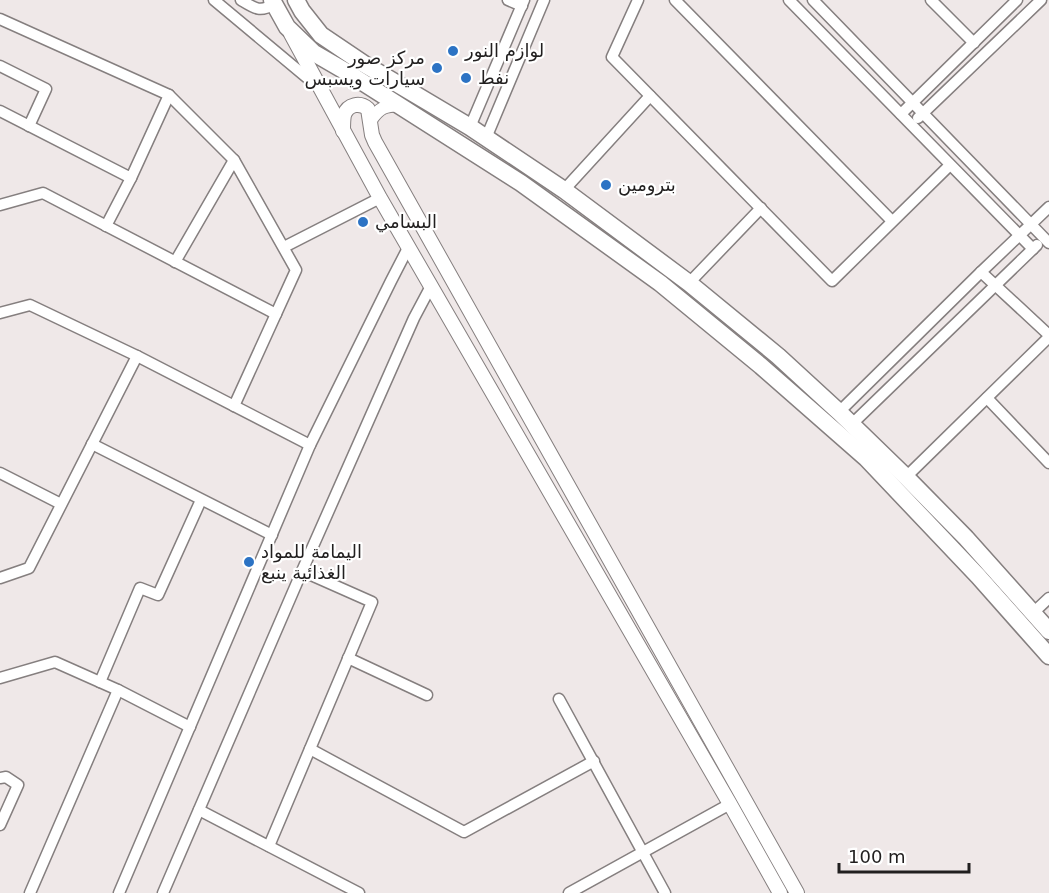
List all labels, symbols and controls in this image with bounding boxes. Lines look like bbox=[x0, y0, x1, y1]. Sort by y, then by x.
place label: لوازم النور bbox=[464, 40, 544, 62]
marker: لوازم النور bbox=[446, 44, 460, 58]
place label: مركز صور سيارات ويسبس bbox=[305, 47, 425, 90]
marker: مركز صور سيارات ويسبس bbox=[430, 61, 444, 75]
place label: نفط bbox=[478, 67, 509, 88]
marker: نفط bbox=[459, 71, 473, 85]
place label: بترومين bbox=[618, 174, 676, 196]
marker: بترومين bbox=[599, 178, 613, 192]
place label: البسامي bbox=[375, 211, 437, 233]
marker: البسامي bbox=[356, 215, 370, 229]
place label: اليمامة للمواد الغذائية ينبع bbox=[261, 541, 362, 584]
marker: اليمامة للمواد الغذائية ينبع bbox=[242, 555, 256, 569]
scale bar bbox=[839, 836, 970, 874]
text: 100 m bbox=[848, 846, 906, 867]

